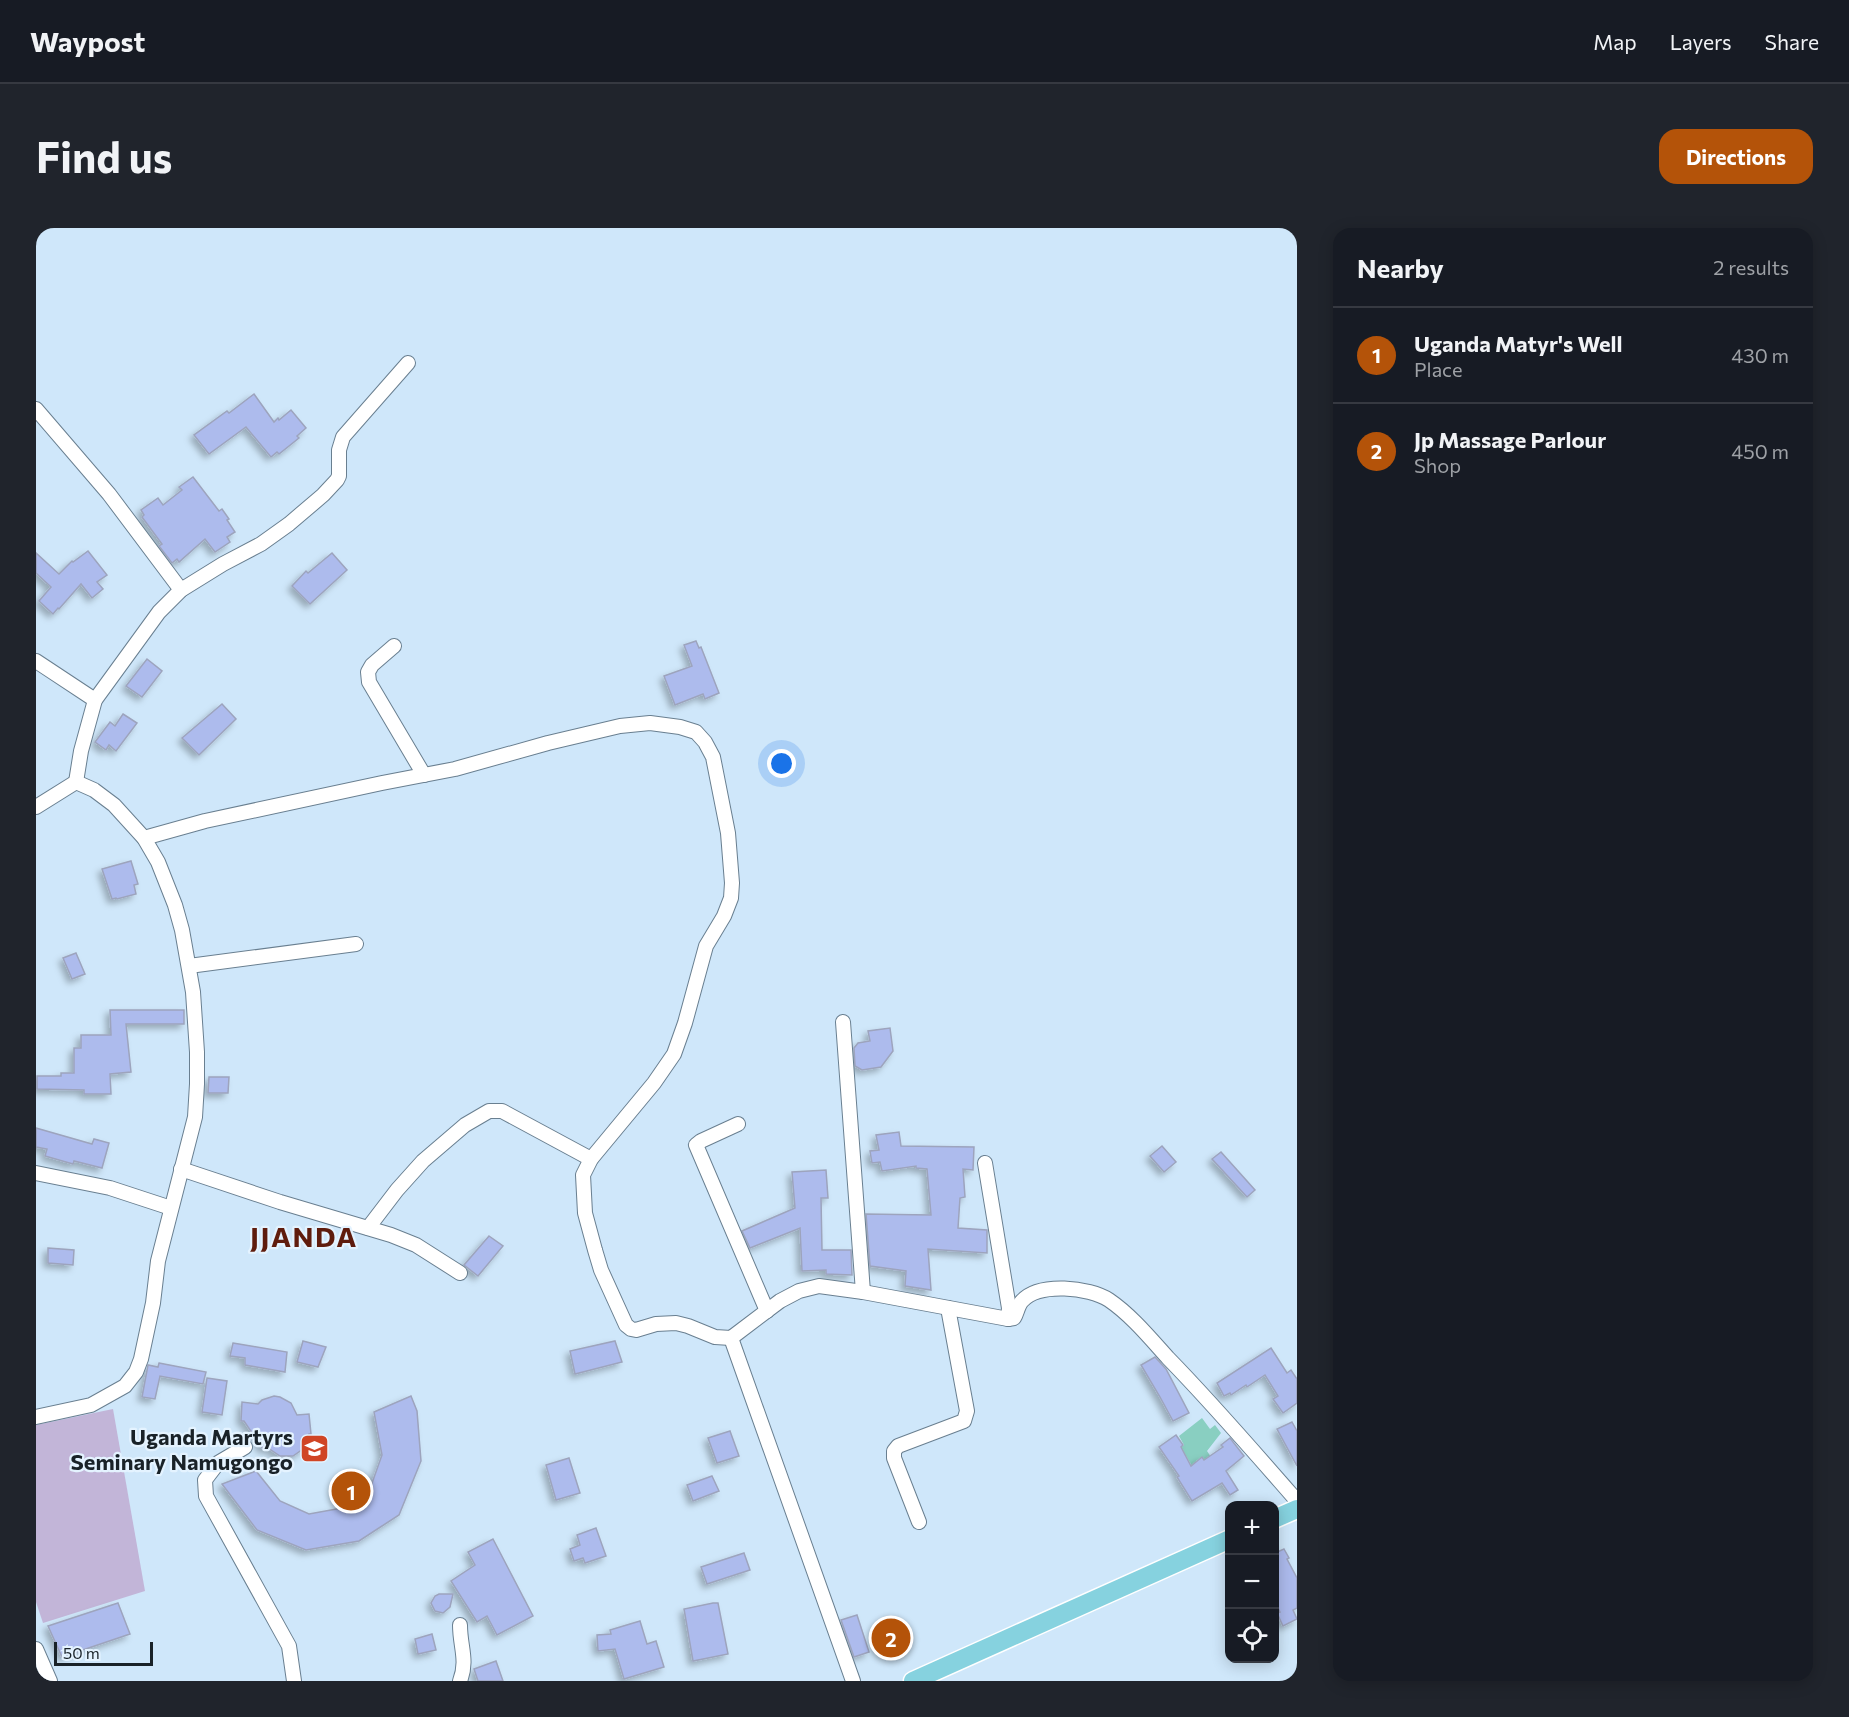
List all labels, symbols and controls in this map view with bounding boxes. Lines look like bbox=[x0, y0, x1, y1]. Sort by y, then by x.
text: Waypost bbox=[30, 24, 145, 58]
text: Map bbox=[1593, 29, 1637, 54]
text: Layers bbox=[1670, 29, 1732, 54]
text: Share bbox=[1765, 29, 1819, 54]
button: Directions bbox=[1659, 129, 1813, 184]
text: Find us bbox=[36, 130, 172, 182]
text: Nearby bbox=[1357, 252, 1444, 283]
text: 2 results bbox=[1713, 255, 1789, 279]
text: Uganda Matyr's Well bbox=[1414, 330, 1623, 357]
text: 1 bbox=[1372, 343, 1381, 367]
text: 430 m bbox=[1731, 343, 1789, 367]
text: Place bbox=[1414, 357, 1463, 381]
text: Jp Massage Parlour bbox=[1414, 426, 1606, 453]
text: 2 bbox=[1371, 439, 1382, 463]
text: 450 m bbox=[1731, 439, 1789, 463]
text: Shop bbox=[1414, 453, 1461, 477]
your location bbox=[767, 749, 796, 778]
district label: JJANDA bbox=[250, 1219, 358, 1253]
place label: Uganda Martyrs Seminary Namugongo bbox=[71, 1423, 293, 1475]
school or university icon: Uganda Martyrs Seminary Namugongo bbox=[298, 1433, 330, 1465]
pin: 1 bbox=[332, 1468, 370, 1514]
map controls bbox=[1225, 1501, 1279, 1663]
button: + bbox=[1225, 1501, 1279, 1555]
button: − bbox=[1225, 1555, 1279, 1609]
button: locate bbox=[1225, 1609, 1279, 1663]
pin: 2 bbox=[872, 1616, 910, 1660]
scale bar bbox=[54, 1639, 153, 1666]
text: 50 m bbox=[63, 1643, 100, 1662]

